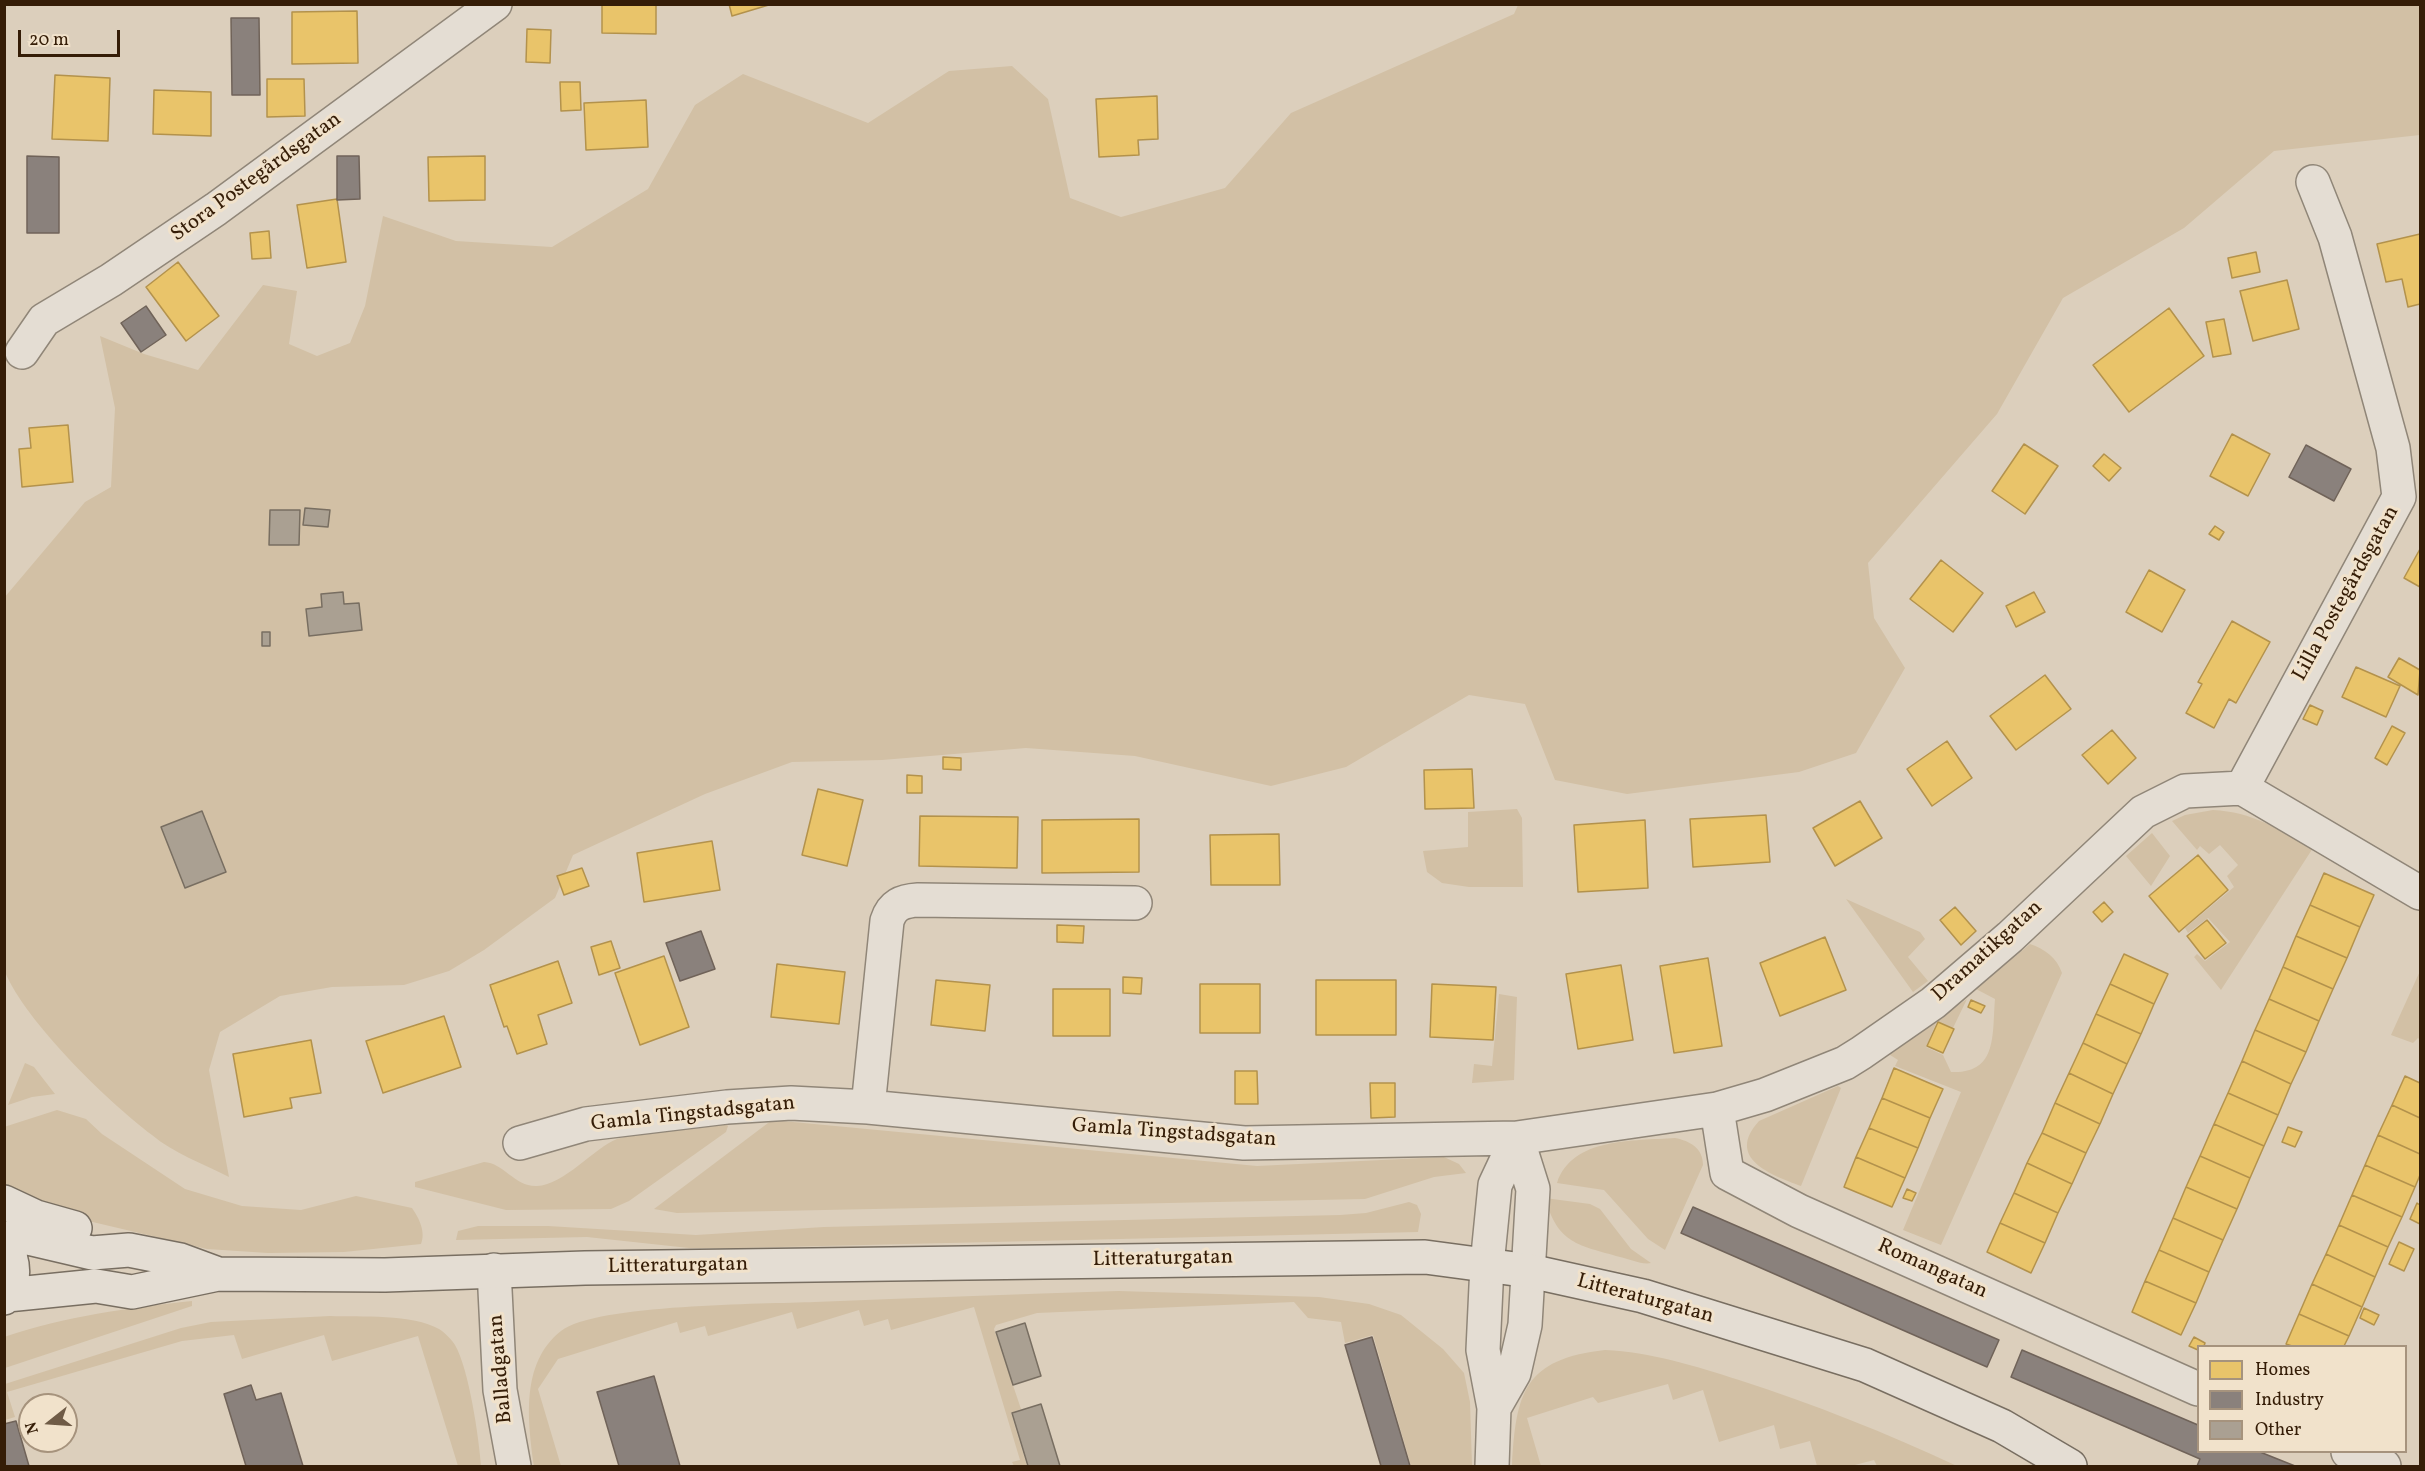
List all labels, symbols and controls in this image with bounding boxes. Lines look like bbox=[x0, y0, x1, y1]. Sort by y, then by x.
scale bar bbox=[21, 18, 123, 56]
text: 20 m bbox=[29, 28, 69, 53]
street label: Stora Postegårdsgatan bbox=[167, 108, 347, 248]
street label: Lilla Postegårdsgatan bbox=[2288, 502, 2406, 686]
street label: Dramatikgatan bbox=[1928, 896, 2048, 1008]
street label: Gamla Tingstadsgatan bbox=[590, 1092, 796, 1138]
street label: Gamla Tingstadsgatan bbox=[1071, 1114, 1277, 1154]
street label: Romangatan bbox=[1873, 1235, 1991, 1305]
street label: Litteraturgatan bbox=[1093, 1246, 1233, 1274]
street label: Litteraturgatan bbox=[608, 1253, 748, 1281]
street label: Litteraturgatan bbox=[1574, 1270, 1716, 1330]
street label: Balladgatan bbox=[485, 1313, 519, 1425]
legend bbox=[2197, 1345, 2407, 1453]
text: Homes bbox=[2255, 1358, 2310, 1383]
text: Industry bbox=[2255, 1388, 2324, 1413]
north arrow bbox=[18, 1393, 78, 1453]
text: Other bbox=[2255, 1418, 2301, 1443]
text: N bbox=[20, 1419, 45, 1436]

